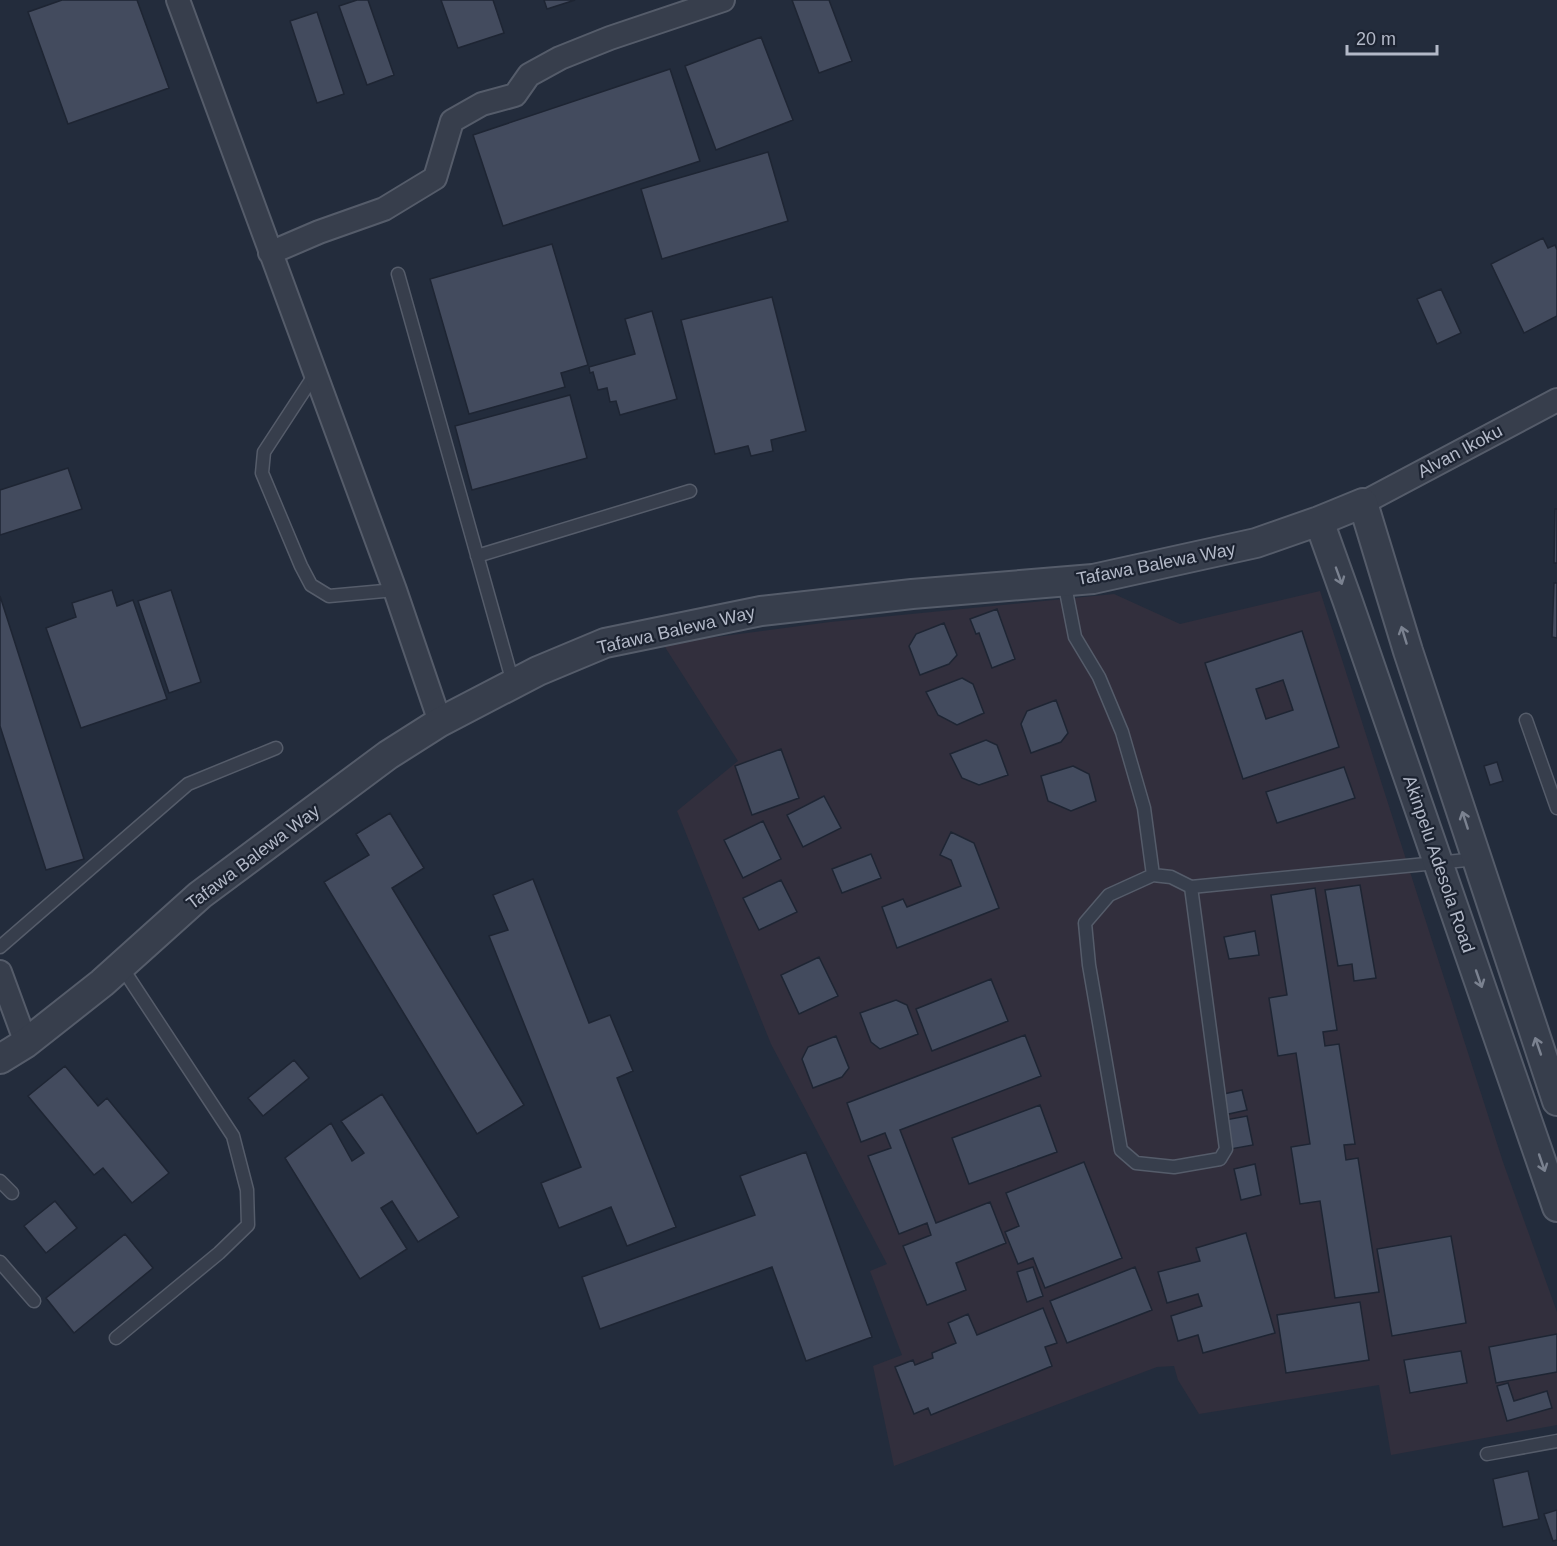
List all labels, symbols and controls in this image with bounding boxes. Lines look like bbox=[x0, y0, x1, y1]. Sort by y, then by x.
scale bar bbox=[1347, 18, 1437, 56]
text: 20 m bbox=[1356, 29, 1396, 49]
street label: Alvan Ikoku bbox=[1414, 420, 1506, 482]
street label: Tafawa Balewa Way bbox=[1075, 539, 1237, 589]
one-way arrow bbox=[1334, 566, 1345, 585]
street label: Tafawa Balewa Way bbox=[595, 602, 757, 658]
one-way arrow bbox=[1397, 626, 1408, 645]
street label: Akinpelu Adesola Road bbox=[1399, 773, 1479, 955]
street label: Tafawa Balewa Way bbox=[183, 800, 323, 914]
one-way arrow bbox=[1458, 811, 1469, 830]
one-way arrow bbox=[1474, 969, 1485, 988]
one-way arrow bbox=[1532, 1037, 1543, 1056]
one-way arrow bbox=[1537, 1153, 1548, 1172]

